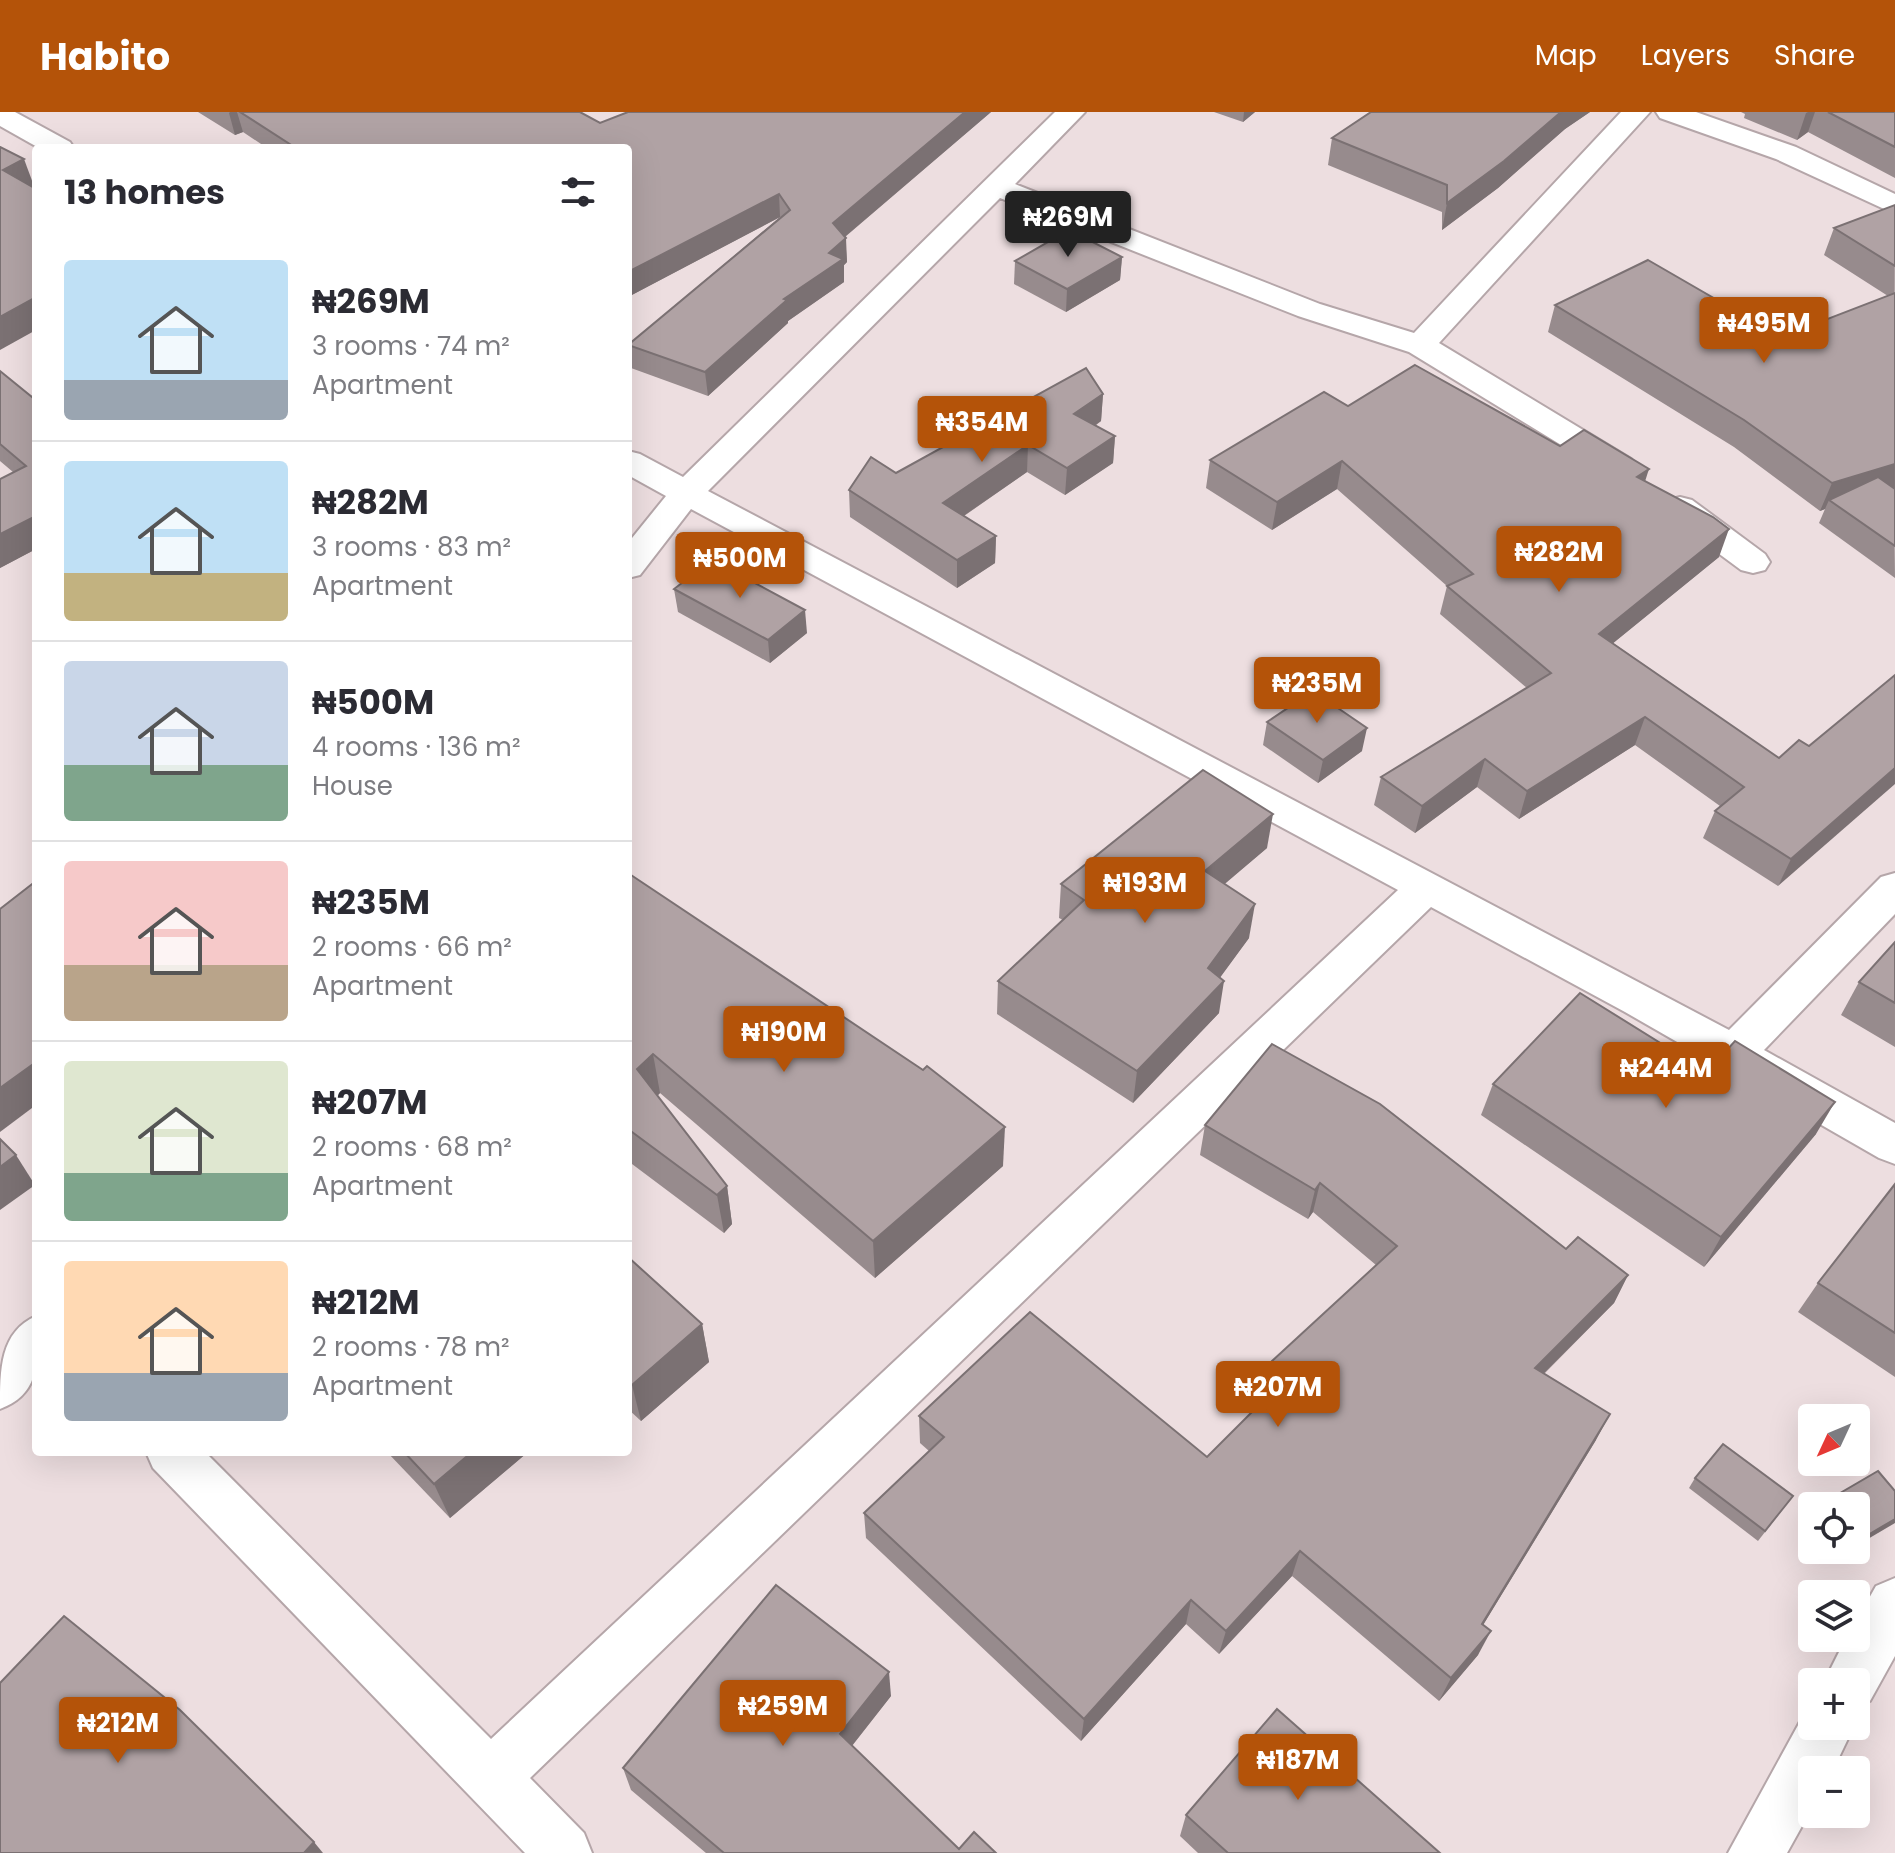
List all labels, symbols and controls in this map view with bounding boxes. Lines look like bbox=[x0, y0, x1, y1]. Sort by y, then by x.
text: Habito bbox=[40, 30, 170, 83]
text: Map bbox=[1535, 36, 1597, 75]
text: Layers bbox=[1641, 36, 1730, 75]
text: Share bbox=[1774, 36, 1855, 75]
text: 13 homes bbox=[64, 168, 225, 216]
icon: filters bbox=[556, 170, 600, 214]
pin: ₦269M bbox=[1012, 191, 1124, 259]
text: ₦269M bbox=[1023, 199, 1113, 235]
text: ₦269M bbox=[312, 277, 430, 325]
icon: home bbox=[128, 292, 224, 388]
pin: ₦495M bbox=[1708, 297, 1820, 365]
text: ₦495M bbox=[1717, 305, 1811, 341]
text: 3 rooms · 74 m² bbox=[312, 328, 510, 364]
text: Apartment bbox=[312, 367, 453, 403]
pin: ₦354M bbox=[926, 396, 1038, 464]
text: ₦354M bbox=[936, 404, 1028, 440]
text: ₦282M bbox=[312, 478, 429, 526]
icon: home bbox=[128, 493, 224, 589]
pin: ₦282M bbox=[1503, 526, 1615, 594]
text: 3 rooms · 83 m² bbox=[312, 529, 511, 565]
pin: ₦500M bbox=[684, 532, 796, 600]
text: ₦282M bbox=[1514, 534, 1604, 570]
text: ₦500M bbox=[693, 540, 787, 576]
text: Apartment bbox=[312, 568, 453, 604]
pin: ₦235M bbox=[1261, 657, 1373, 725]
text: ₦235M bbox=[1272, 665, 1362, 701]
text: ₦500M bbox=[312, 678, 434, 726]
icon: home bbox=[128, 693, 224, 789]
text: 4 rooms · 136 m² bbox=[312, 729, 520, 765]
text: House bbox=[312, 768, 393, 804]
pin: ₦193M bbox=[1089, 857, 1201, 925]
text: ₦193M bbox=[1103, 865, 1187, 901]
text: ₦235M bbox=[312, 878, 430, 926]
icon: home bbox=[128, 893, 224, 989]
text: 2 rooms · 66 m² bbox=[312, 929, 512, 965]
text: Apartment bbox=[312, 968, 453, 1004]
pin: ₦190M bbox=[728, 1006, 840, 1074]
text: ₦190M bbox=[741, 1014, 827, 1050]
pin: ₦244M bbox=[1610, 1042, 1722, 1110]
text: ₦244M bbox=[1620, 1050, 1712, 1086]
text: ₦207M bbox=[312, 1078, 428, 1126]
icon: home bbox=[128, 1093, 224, 1189]
text: 2 rooms · 68 m² bbox=[312, 1129, 512, 1165]
text: Apartment bbox=[312, 1168, 453, 1204]
text: ₦212M bbox=[312, 1278, 419, 1326]
icon: home bbox=[128, 1293, 224, 1389]
text: 2 rooms · 78 m² bbox=[312, 1329, 510, 1365]
pin: ₦207M bbox=[1222, 1361, 1334, 1429]
text: Apartment bbox=[312, 1368, 453, 1404]
text: ₦207M bbox=[1234, 1369, 1322, 1405]
north arrow bbox=[1798, 1404, 1870, 1476]
map controls bbox=[1798, 1404, 1870, 1828]
button: locate bbox=[1798, 1492, 1870, 1564]
button: layers bbox=[1798, 1580, 1870, 1652]
button: + bbox=[1798, 1668, 1870, 1740]
pin: ₦259M bbox=[727, 1680, 839, 1748]
text: ₦259M bbox=[738, 1688, 828, 1724]
pin: ₦212M bbox=[62, 1697, 174, 1765]
text: ₦212M bbox=[77, 1705, 159, 1741]
pin: ₦187M bbox=[1242, 1734, 1354, 1802]
text: ₦187M bbox=[1256, 1742, 1340, 1778]
button: − bbox=[1798, 1756, 1870, 1828]

